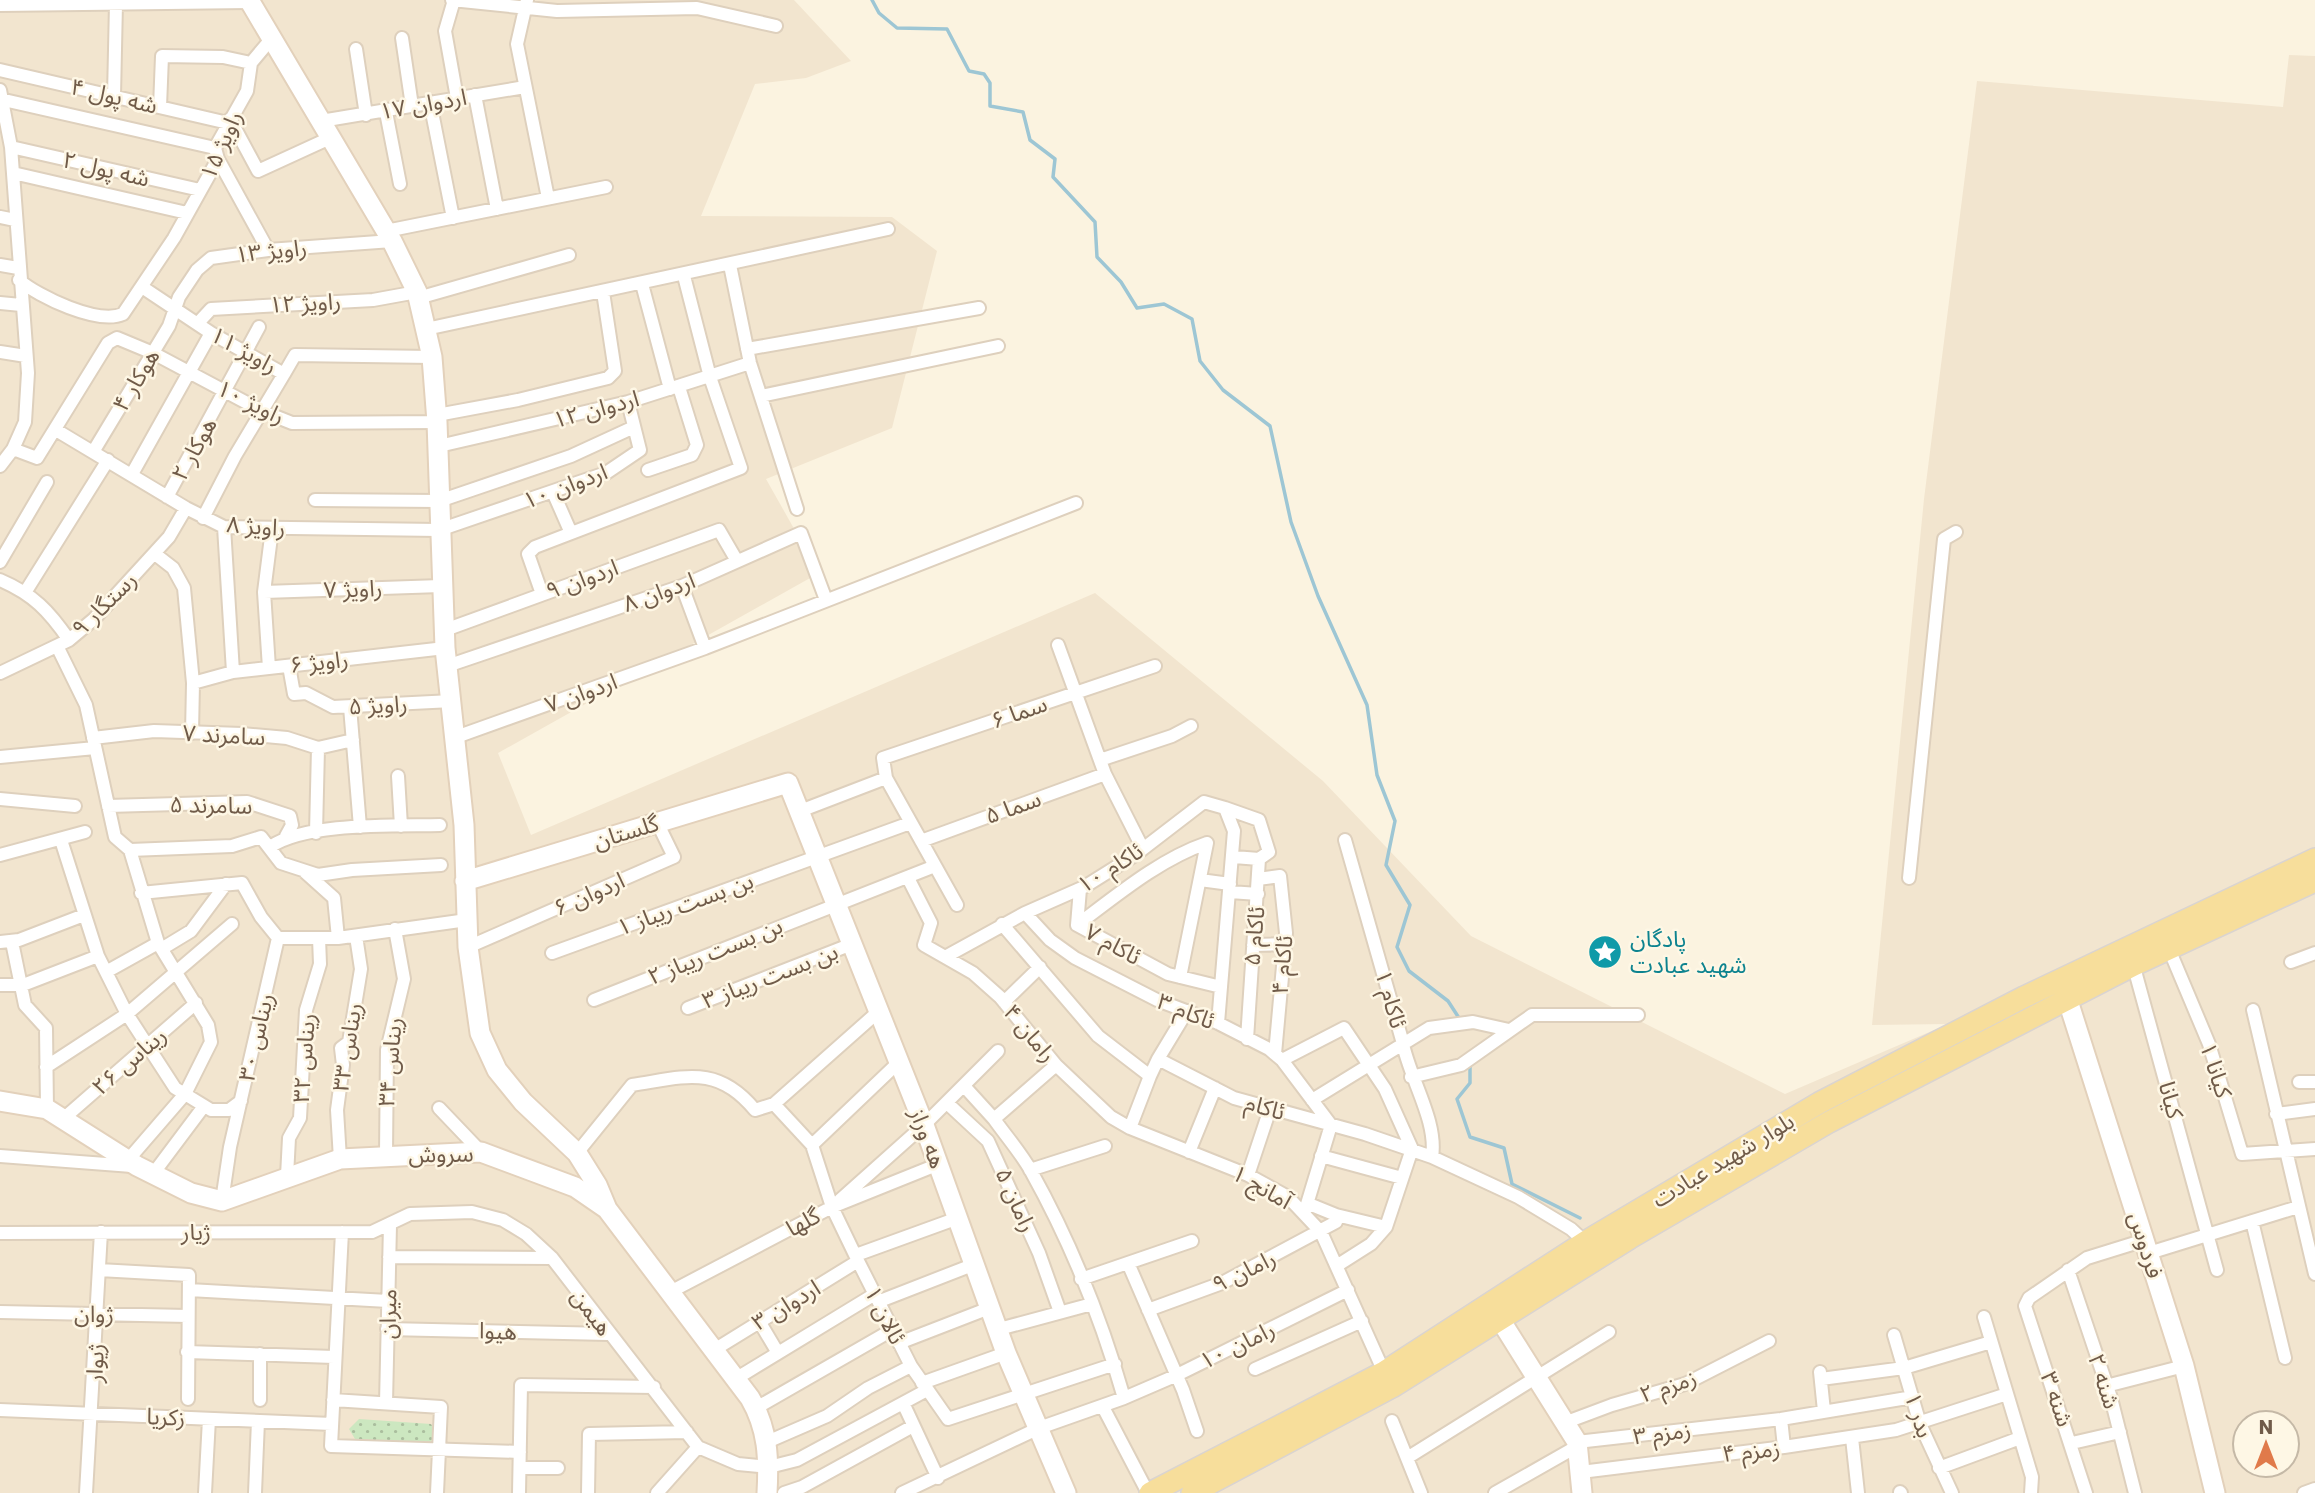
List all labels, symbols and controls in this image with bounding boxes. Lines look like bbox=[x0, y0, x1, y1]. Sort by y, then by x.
street label: شه پول ۴ bbox=[67, 70, 161, 122]
street label: اردوان ۱۷ bbox=[377, 81, 469, 127]
street label: راویژ ۱۵ bbox=[192, 106, 250, 184]
street label: شه پول ۲ bbox=[59, 143, 153, 195]
street label: راویژ ۱۳ bbox=[233, 231, 309, 271]
street label: راویژ ۱۲ bbox=[268, 285, 342, 321]
street label: راویژ ۱۱ bbox=[205, 319, 283, 381]
street label: هوکار ۴ bbox=[105, 343, 167, 417]
street label: راویژ ۱۰ bbox=[212, 372, 290, 432]
street label: اردوان ۱۲ bbox=[549, 382, 643, 436]
street label: هوکار ۲ bbox=[164, 412, 224, 486]
street label: اردوان ۱۰ bbox=[518, 455, 612, 517]
street label: راویژ ۸ bbox=[226, 508, 286, 544]
street label: اردوان ۹ bbox=[541, 551, 623, 607]
street label: رستگار ۹ bbox=[64, 564, 144, 644]
street label: اردوان ۸ bbox=[618, 564, 700, 620]
street label: راویژ ۷ bbox=[323, 572, 383, 606]
street label: راویژ ۶ bbox=[288, 643, 350, 681]
street label: اردوان ۷ bbox=[540, 665, 622, 721]
street label: راویژ ۵ bbox=[348, 687, 408, 723]
street label: سما ۶ bbox=[987, 688, 1051, 736]
street label: سامرند ۷ bbox=[182, 717, 266, 753]
street label: سما ۵ bbox=[981, 782, 1045, 832]
street label: سامرند ۵ bbox=[169, 788, 253, 822]
street label: گلستان bbox=[589, 807, 663, 857]
street label: ئاکام ۱۰ bbox=[1071, 835, 1150, 903]
street label: اردوان ۶ bbox=[548, 864, 630, 924]
street label: بن بست ریباز ۱ bbox=[612, 864, 758, 944]
street label: ئاکام ۵ bbox=[1235, 905, 1275, 967]
street label: بن بست ریباز ۲ bbox=[643, 909, 787, 993]
street label: ئاکام ۷ bbox=[1078, 916, 1147, 974]
place label: پادگان شهید عبادت bbox=[1630, 923, 1747, 981]
place icon: پادگان شهید عبادت bbox=[1586, 933, 1624, 971]
street label: ئاکام ۴ bbox=[1263, 934, 1303, 996]
street label: بن بست ریباز ۳ bbox=[697, 935, 843, 1017]
street label: ئاکام ۱ bbox=[1365, 966, 1415, 1033]
street label: ئاکام ۳ bbox=[1152, 985, 1220, 1039]
street label: ریناس ۳۰ bbox=[230, 990, 282, 1084]
street label: رامان ۴ bbox=[996, 997, 1064, 1069]
street label: ریناس ۳۳ bbox=[324, 1000, 370, 1094]
street label: ریناس ۳۲ bbox=[285, 1012, 323, 1104]
street label: ریناس ۳۴ bbox=[370, 1016, 410, 1108]
street label: ریناس ۲۶ bbox=[85, 1020, 173, 1102]
street label: کیانا ۱ bbox=[2192, 1038, 2240, 1103]
street label: کیانا bbox=[2151, 1078, 2191, 1123]
street label: ئاکام bbox=[1241, 1086, 1289, 1130]
street label: هه وراز bbox=[901, 1102, 954, 1173]
street label: بلوار شهید عبادت bbox=[1646, 1105, 1800, 1215]
street label: سروش bbox=[408, 1137, 474, 1171]
street label: آمانج ۱ bbox=[1226, 1157, 1299, 1219]
street label: رامان ۵ bbox=[988, 1163, 1044, 1237]
street label: گلها bbox=[780, 1199, 826, 1244]
street label: فردوس bbox=[2121, 1208, 2171, 1282]
street label: ژیار bbox=[180, 1216, 211, 1248]
street label: رامان ۹ bbox=[1207, 1242, 1281, 1300]
street label: اردوان ۳ bbox=[746, 1272, 826, 1338]
street label: ئالان ۱ bbox=[857, 1280, 913, 1350]
street label: هیمن bbox=[564, 1282, 620, 1342]
street label: میران bbox=[372, 1289, 404, 1339]
street label: ژوان bbox=[74, 1298, 114, 1330]
street label: رامان ۱۰ bbox=[1194, 1313, 1280, 1377]
street label: هیوا bbox=[478, 1314, 518, 1348]
street label: ژیوار bbox=[78, 1342, 112, 1385]
street label: شنه ۲ bbox=[2080, 1349, 2128, 1413]
street label: زمزم ۲ bbox=[1635, 1361, 1701, 1412]
street label: شنه ۳ bbox=[2033, 1367, 2081, 1431]
street label: بدر ۱ bbox=[1897, 1388, 1941, 1442]
street label: زکریا bbox=[146, 1400, 186, 1434]
north arrow bbox=[2231, 1409, 2301, 1479]
street label: زمزم ۳ bbox=[1631, 1414, 1693, 1454]
text: N bbox=[2259, 1414, 2273, 1441]
street label: زمزم ۴ bbox=[1720, 1432, 1782, 1472]

